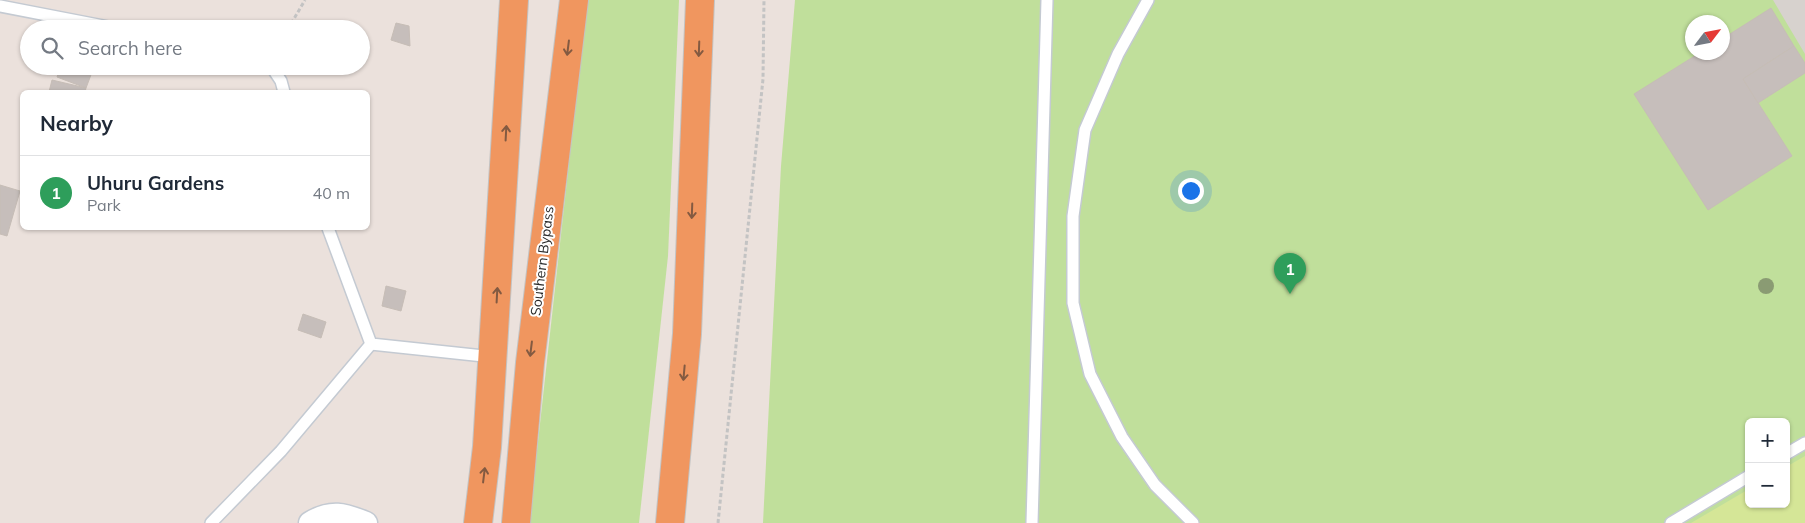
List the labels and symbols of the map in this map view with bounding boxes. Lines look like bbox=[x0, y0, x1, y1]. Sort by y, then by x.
north arrow bbox=[1685, 15, 1730, 60]
one-way arrow bbox=[563, 40, 573, 56]
one-way arrow bbox=[694, 40, 703, 56]
one-way arrow bbox=[502, 125, 511, 141]
your location bbox=[1178, 178, 1204, 204]
one-way arrow bbox=[688, 203, 697, 219]
street label: Southern Bypass bbox=[526, 205, 558, 317]
pin: 1 bbox=[1274, 253, 1306, 294]
one-way arrow bbox=[492, 287, 501, 303]
one-way arrow bbox=[526, 340, 536, 356]
one-way arrow bbox=[679, 365, 689, 381]
one-way arrow bbox=[479, 467, 489, 483]

